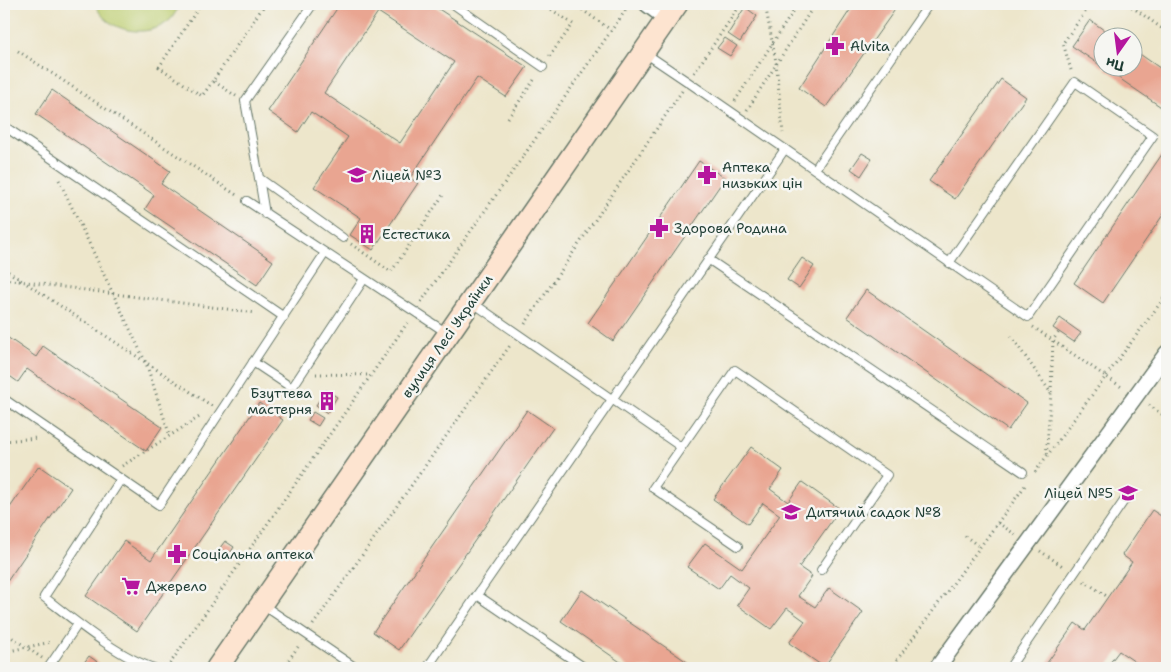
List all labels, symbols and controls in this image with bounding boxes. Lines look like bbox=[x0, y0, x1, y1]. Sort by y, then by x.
north arrow bbox=[1094, 28, 1144, 78]
pharmacy icon: Alvita bbox=[824, 35, 846, 57]
place label: Alvita bbox=[850, 37, 890, 55]
text: Пн bbox=[1104, 54, 1126, 76]
place label: Аптека низьких цін bbox=[722, 158, 803, 192]
school or university icon: Ліцей №3 bbox=[346, 164, 368, 186]
pharmacy icon: Аптека низьких цін bbox=[696, 164, 718, 186]
place label: Ліцей №3 bbox=[372, 166, 442, 184]
pharmacy icon: Здорова Родина bbox=[648, 217, 670, 239]
place label: Здорова Родина bbox=[674, 219, 787, 237]
building icon: Естестика bbox=[356, 223, 378, 245]
place label: Естестика bbox=[382, 225, 451, 243]
street label: вулиця Лесі Українки bbox=[398, 271, 496, 401]
place label: Бзуттева мастерня bbox=[247, 384, 312, 418]
building icon: Бзуттева мастерня bbox=[316, 390, 338, 412]
school or university icon: Ліцей №5 bbox=[1117, 482, 1139, 504]
place label: Ліцей №5 bbox=[1044, 484, 1113, 502]
school or university icon: Дитячий садок №8 bbox=[780, 501, 802, 523]
place label: Дитячий садок №8 bbox=[806, 503, 942, 521]
pharmacy icon: Соціальна аптека bbox=[166, 543, 188, 565]
place label: Соціальна аптека bbox=[192, 545, 314, 563]
supermarket icon: Джерело bbox=[120, 575, 142, 597]
place label: Джерело bbox=[146, 577, 207, 595]

